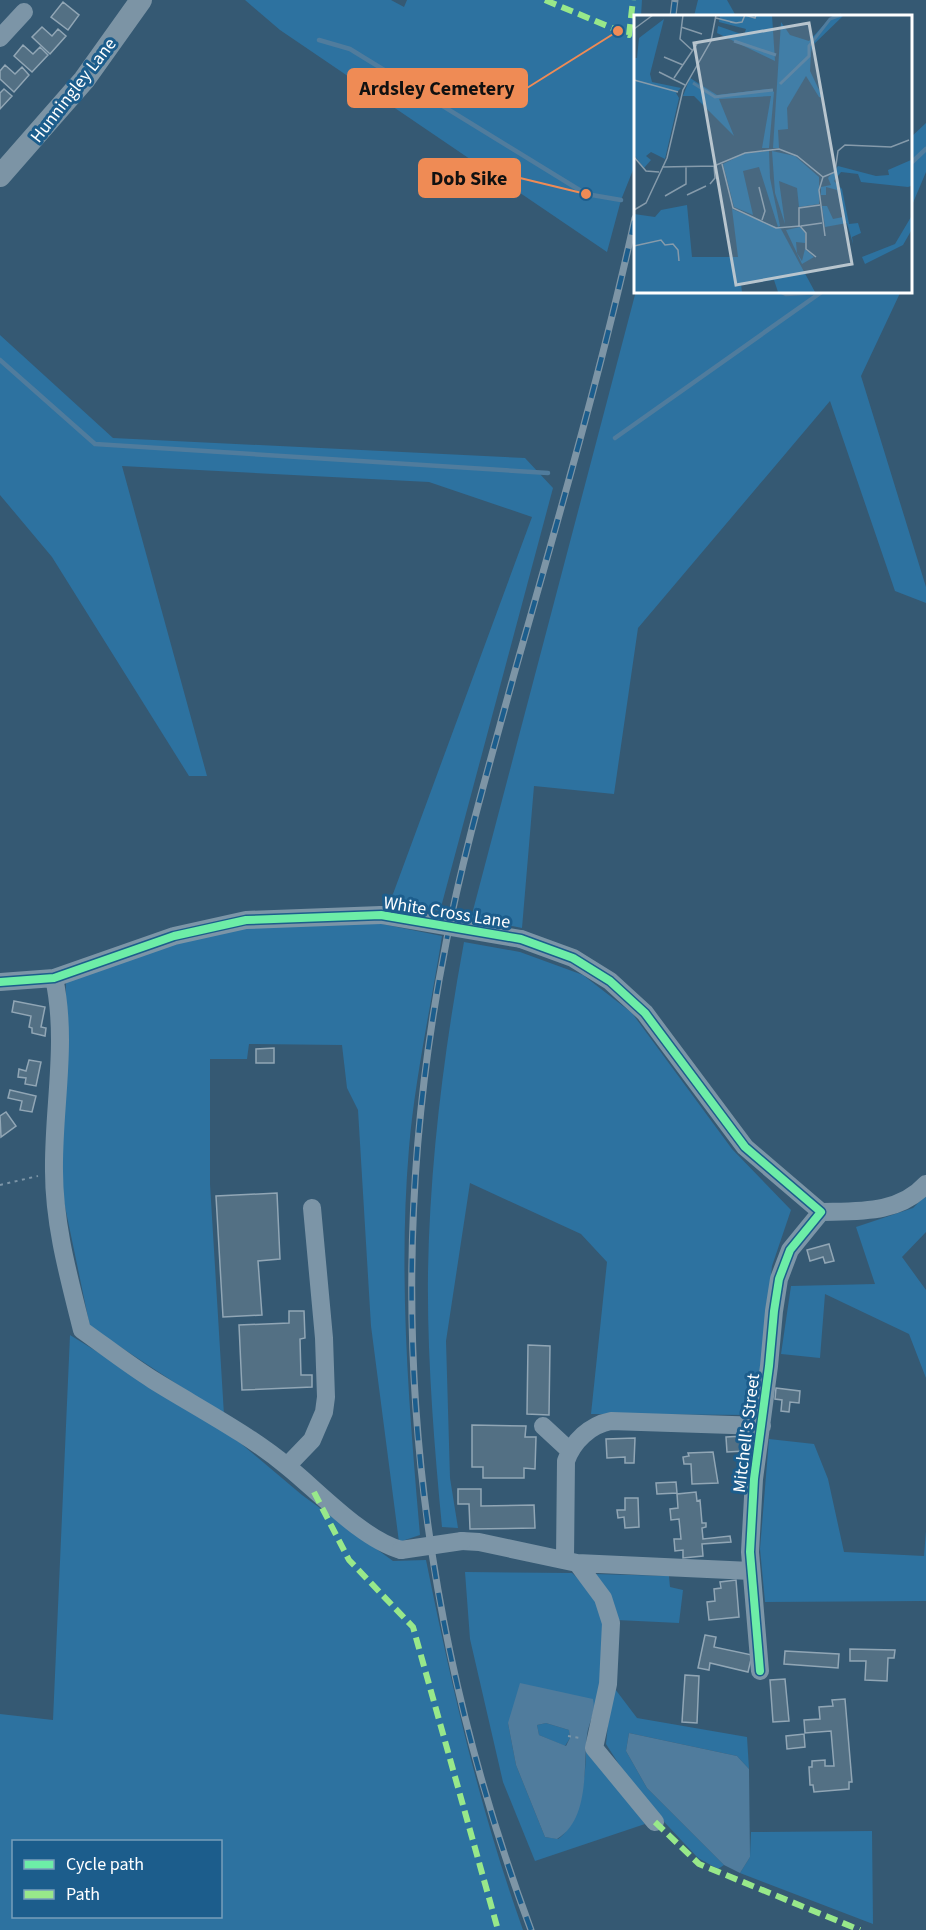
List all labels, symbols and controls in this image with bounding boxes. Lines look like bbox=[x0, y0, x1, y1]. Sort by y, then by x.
inset map bbox=[634, 15, 911, 292]
street label: Hunningley Lane bbox=[25, 33, 122, 148]
callout: Ardsley Cemetery bbox=[348, 69, 527, 107]
text: Ardsley Cemetery bbox=[358, 75, 515, 103]
callout: Dob Sike bbox=[419, 159, 520, 197]
text: Dob Sike bbox=[431, 165, 507, 193]
street label: White Cross Lane bbox=[382, 890, 512, 935]
street label: Mitchell's Street bbox=[727, 1372, 766, 1494]
legend bbox=[12, 1840, 222, 1918]
text: Cycle path bbox=[66, 1852, 144, 1877]
text: Path bbox=[66, 1882, 100, 1907]

